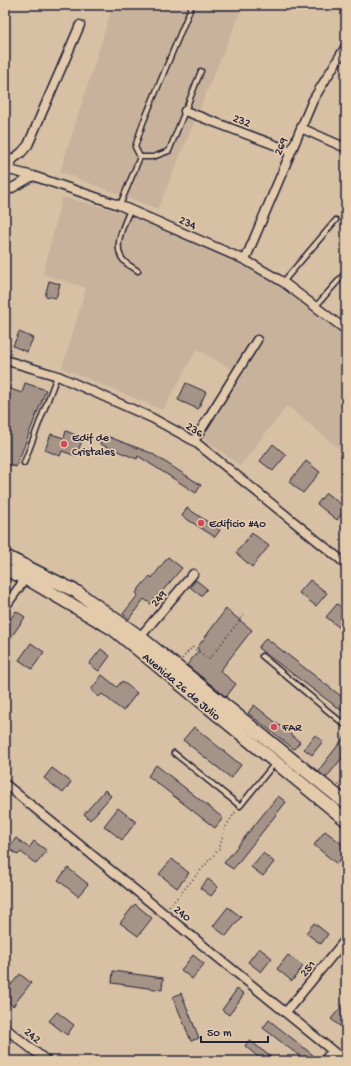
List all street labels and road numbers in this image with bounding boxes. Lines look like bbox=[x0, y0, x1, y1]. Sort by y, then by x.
street label: 232 bbox=[230, 112, 252, 132]
street label: 269 bbox=[272, 136, 292, 158]
street label: 234 bbox=[176, 214, 198, 234]
street label: 236 bbox=[183, 420, 206, 442]
street label: 249 bbox=[149, 588, 171, 611]
street label: Avenida 26 de Julio bbox=[139, 651, 223, 724]
street label: 240 bbox=[170, 903, 193, 926]
street label: 251 bbox=[298, 958, 319, 980]
street label: 242 bbox=[21, 1026, 43, 1048]

